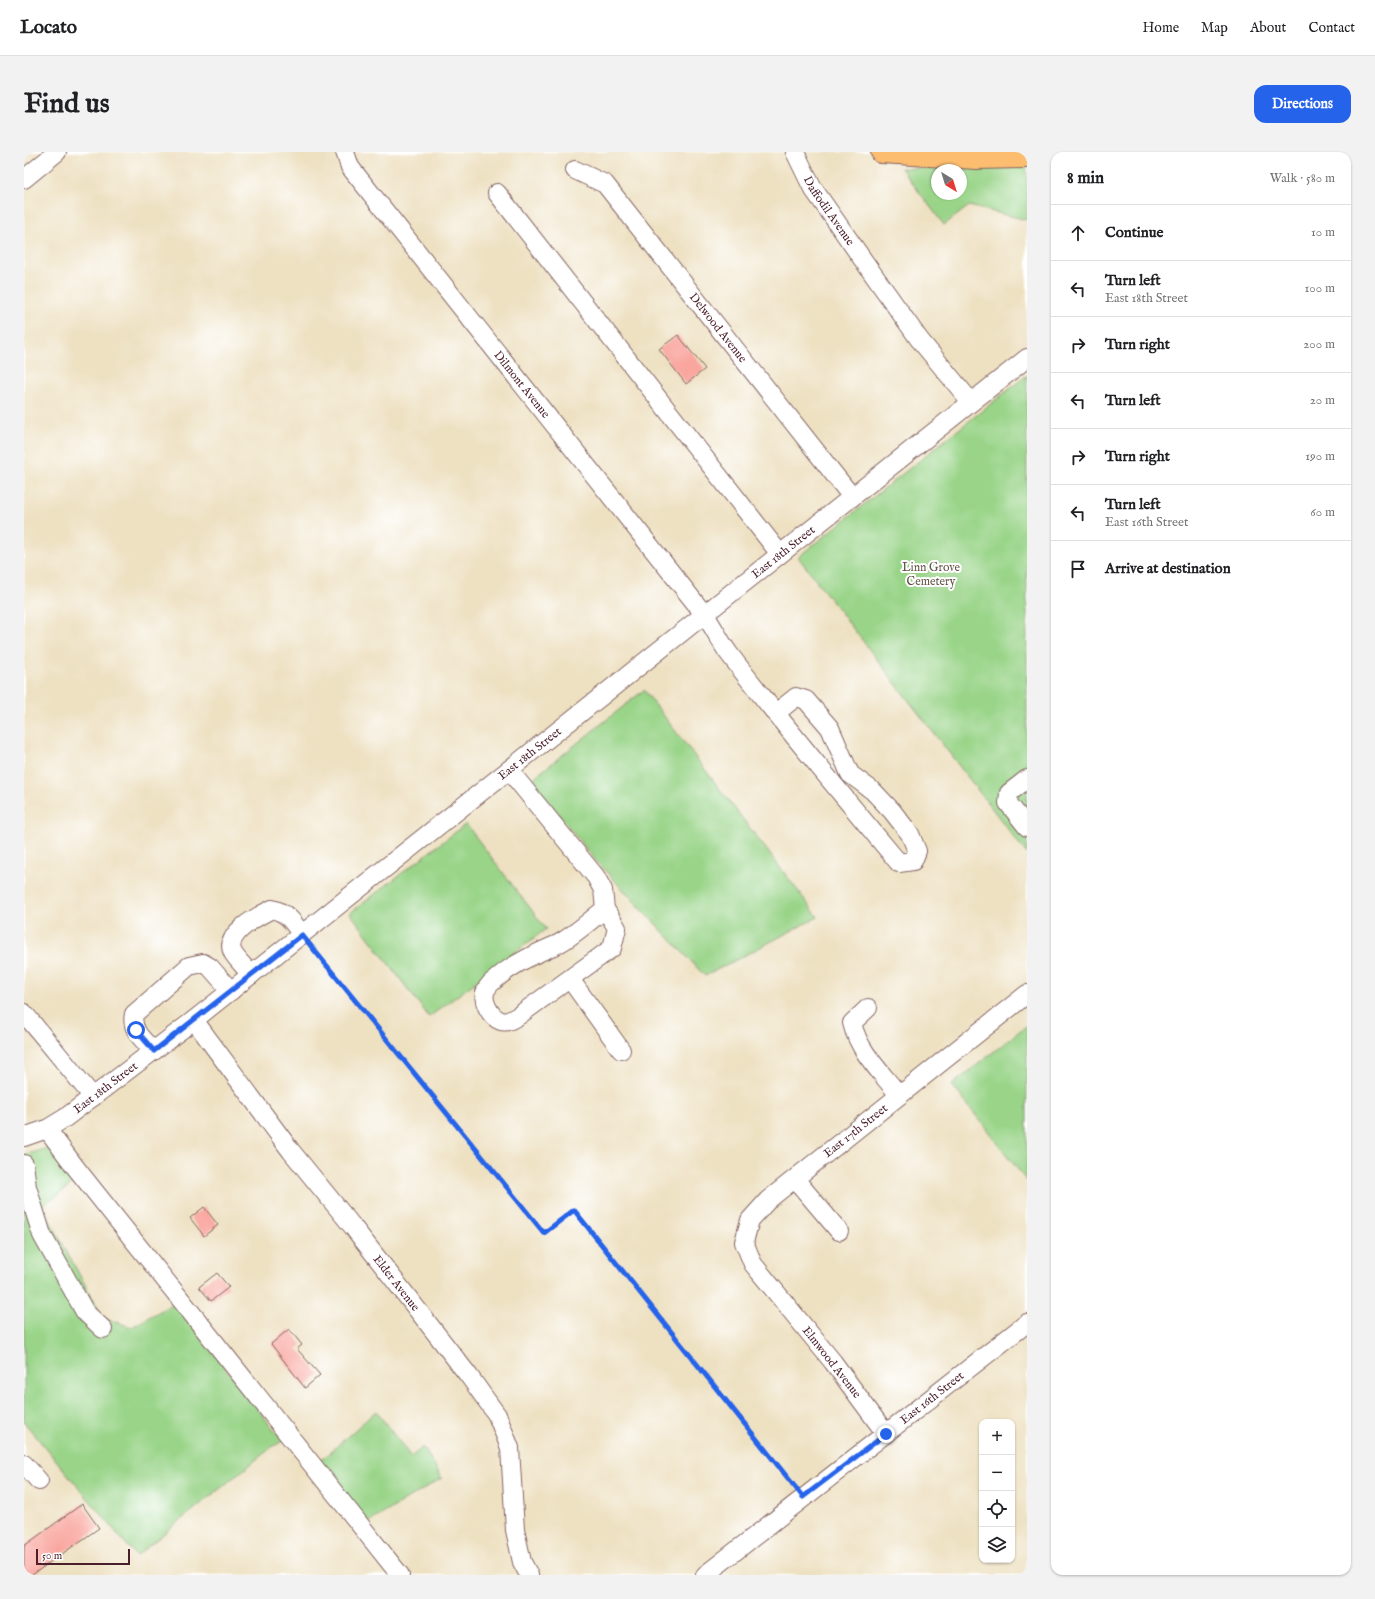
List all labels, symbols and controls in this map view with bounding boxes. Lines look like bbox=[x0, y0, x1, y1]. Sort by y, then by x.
text: Locato bbox=[20, 16, 77, 40]
text: Home bbox=[1143, 19, 1179, 37]
text: Map bbox=[1201, 19, 1228, 37]
text: About bbox=[1250, 19, 1286, 37]
text: Contact bbox=[1308, 19, 1355, 37]
button: Directions bbox=[1254, 85, 1351, 123]
text: Find us bbox=[24, 87, 110, 122]
north arrow bbox=[931, 164, 967, 200]
text: 8 min bbox=[1067, 168, 1104, 189]
text: Walk · 580 m bbox=[1270, 170, 1335, 187]
street label: Daffodil Avenue bbox=[800, 174, 858, 249]
icon: ahead bbox=[1067, 222, 1089, 244]
text: Continue bbox=[1105, 223, 1163, 242]
text: 10 m bbox=[1311, 224, 1335, 241]
text: Turn left bbox=[1105, 271, 1161, 290]
icon: left bbox=[1067, 278, 1089, 300]
text: 100 m bbox=[1305, 280, 1335, 297]
street label: Delwood Avenue bbox=[686, 290, 750, 366]
text: East 18th Street bbox=[1105, 290, 1188, 307]
icon: right bbox=[1067, 334, 1089, 356]
text: Turn right bbox=[1105, 335, 1170, 354]
text: 200 m bbox=[1303, 336, 1335, 353]
street label: Dilmont Avenue bbox=[490, 348, 553, 422]
icon: left bbox=[1067, 390, 1089, 412]
text: Turn left bbox=[1105, 391, 1161, 410]
text: 20 m bbox=[1310, 392, 1335, 409]
icon: right bbox=[1067, 446, 1089, 468]
text: Turn right bbox=[1105, 447, 1170, 466]
text: 190 m bbox=[1305, 448, 1335, 465]
text: Turn left bbox=[1105, 495, 1161, 514]
icon: left bbox=[1067, 502, 1089, 524]
text: 60 m bbox=[1310, 504, 1335, 521]
text: East 16th Street bbox=[1105, 514, 1188, 531]
street label: East 18th Street bbox=[749, 522, 818, 582]
icon: arrive bbox=[1067, 558, 1089, 580]
text: Arrive at destination bbox=[1105, 559, 1231, 578]
park label: Linn Grove Cemetery bbox=[902, 560, 961, 589]
street label: East 18th Street bbox=[495, 724, 564, 783]
route start bbox=[127, 1021, 145, 1039]
street label: East 18th Street bbox=[70, 1059, 141, 1117]
street label: East 17th Street bbox=[821, 1101, 891, 1161]
street label: Elder Avenue bbox=[370, 1252, 423, 1315]
street label: Elmwood Avenue bbox=[799, 1323, 865, 1402]
street label: East 16th Street bbox=[897, 1368, 967, 1428]
map controls bbox=[979, 1419, 1015, 1563]
button: + bbox=[979, 1419, 1015, 1455]
route end bbox=[877, 1425, 895, 1443]
button: − bbox=[979, 1455, 1015, 1491]
button: locate bbox=[979, 1491, 1015, 1527]
button: layers bbox=[979, 1527, 1015, 1563]
scale bar bbox=[36, 1547, 130, 1566]
text: 50 m bbox=[42, 1549, 62, 1563]

